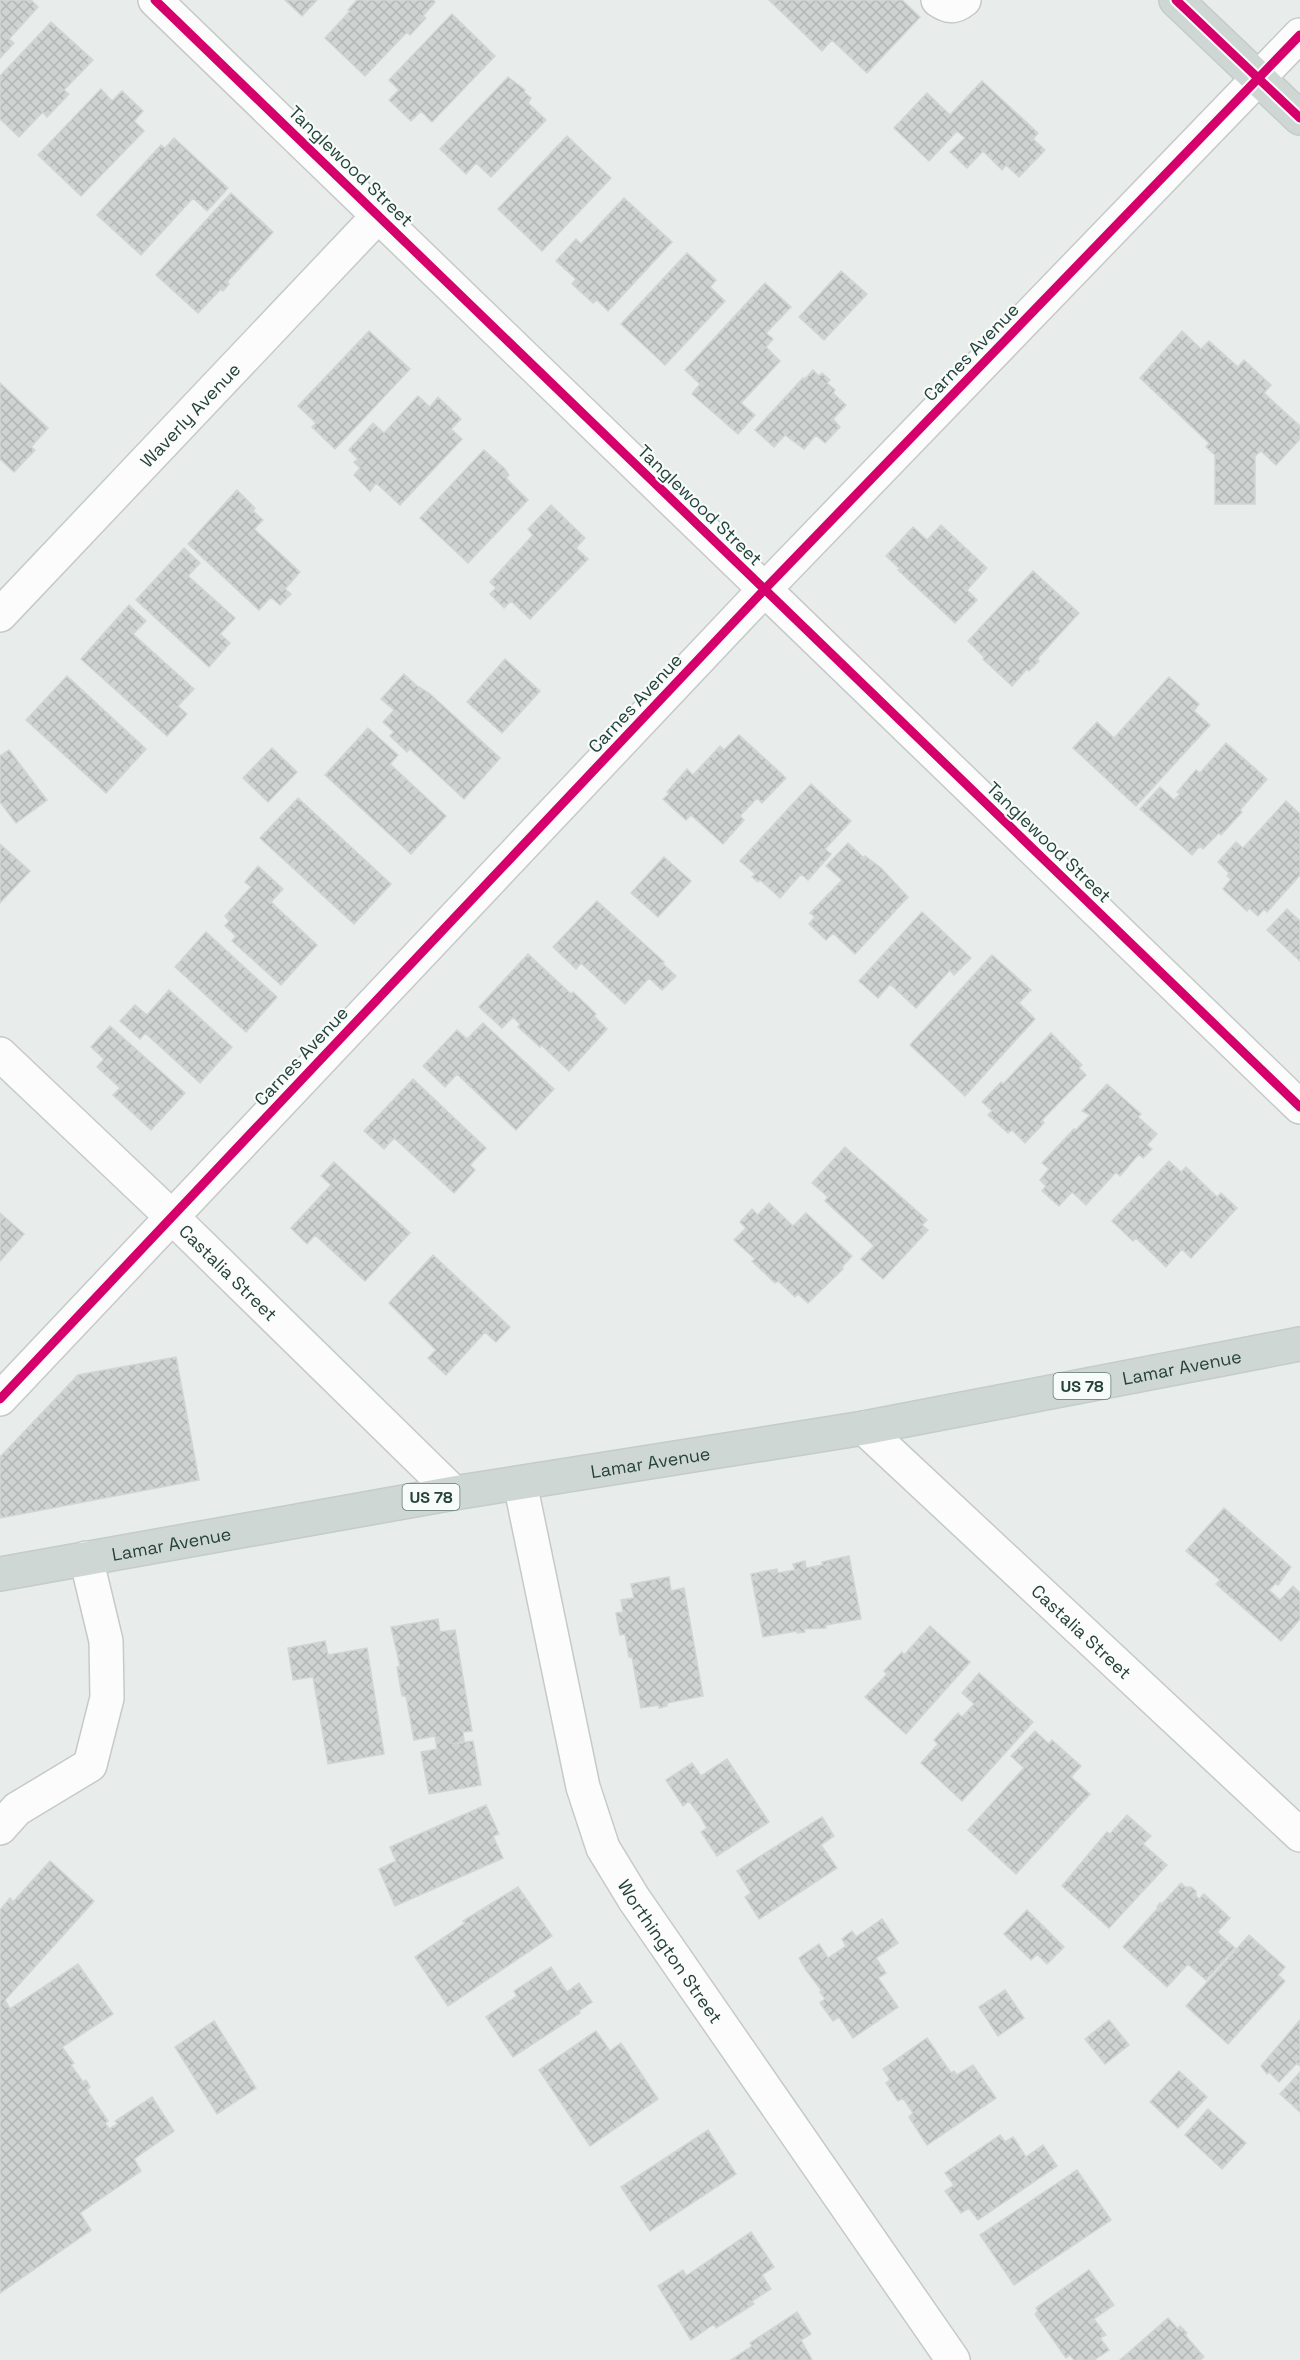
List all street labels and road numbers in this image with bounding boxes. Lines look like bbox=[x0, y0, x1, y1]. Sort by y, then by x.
street label: Tanglewood Street bbox=[284, 101, 418, 231]
street label: Carnes Avenue bbox=[918, 298, 1024, 406]
street label: Waverly Avenue bbox=[135, 357, 245, 472]
street label: Tanglewood Street bbox=[633, 440, 767, 570]
street label: Carnes Avenue bbox=[583, 648, 687, 758]
street label: Tanglewood Street bbox=[982, 777, 1116, 907]
street label: Carnes Avenue bbox=[249, 1001, 353, 1111]
street label: Castalia Street bbox=[174, 1219, 282, 1325]
street label: Lamar Avenue bbox=[1120, 1344, 1243, 1389]
road number: US 78 bbox=[1054, 1373, 1110, 1399]
street label: Lamar Avenue bbox=[589, 1441, 712, 1483]
road number: US 78 bbox=[402, 1484, 460, 1510]
street label: Lamar Avenue bbox=[110, 1522, 233, 1565]
street label: Castalia Street bbox=[1027, 1579, 1137, 1684]
street label: Worthington Street bbox=[613, 1875, 728, 2028]

